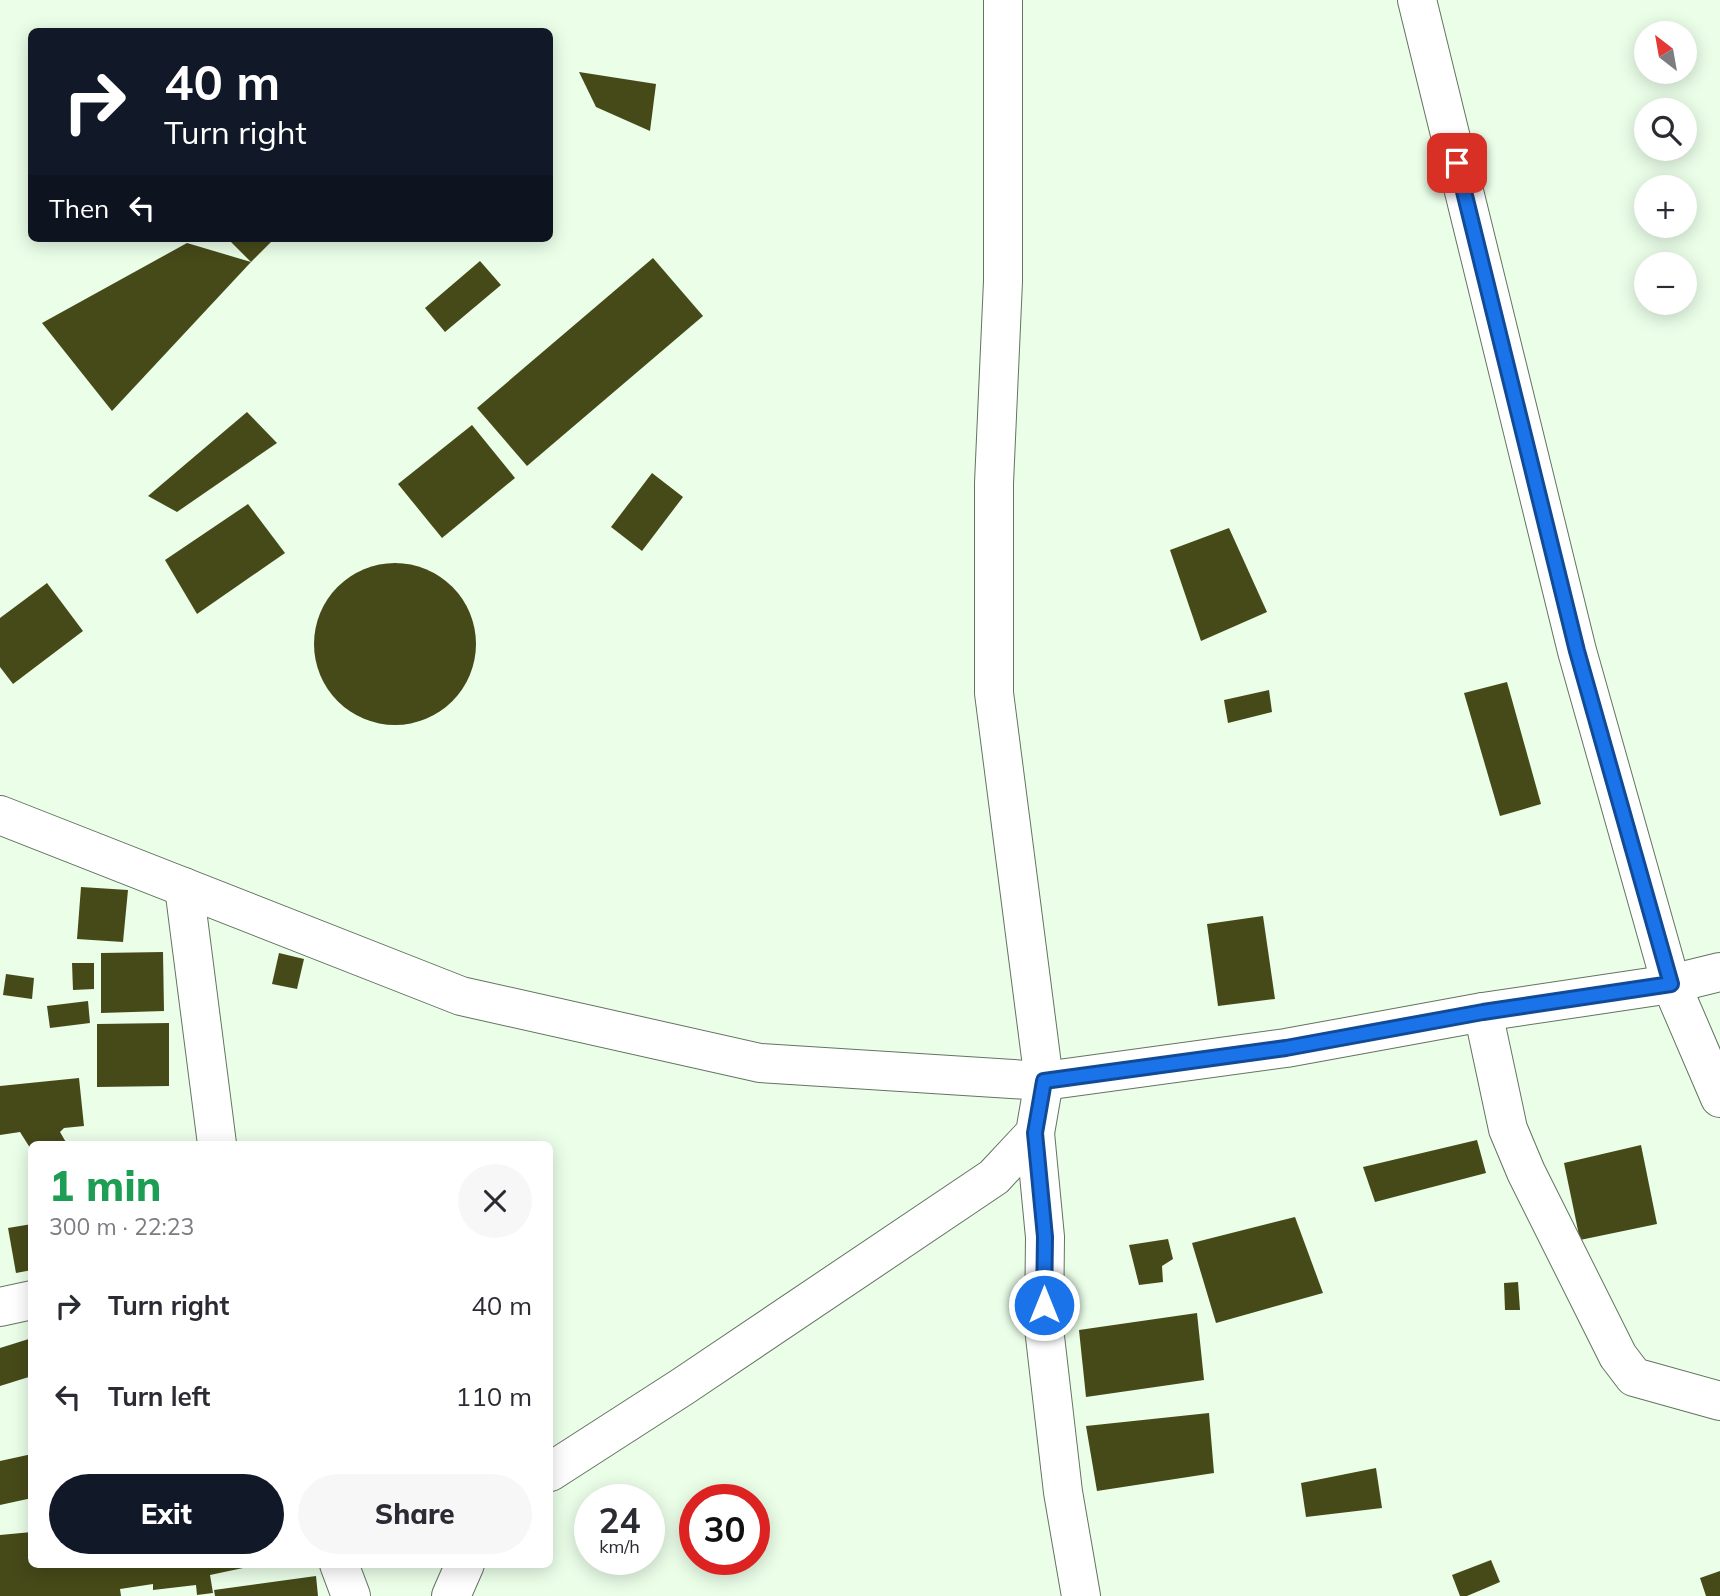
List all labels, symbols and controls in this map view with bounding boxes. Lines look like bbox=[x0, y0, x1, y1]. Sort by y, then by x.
north arrow bbox=[1634, 21, 1698, 84]
map controls bbox=[1634, 21, 1697, 315]
text: 40 m bbox=[164, 51, 280, 112]
icon: right bbox=[49, 56, 140, 147]
button: search bbox=[1634, 98, 1697, 161]
text: Turn right bbox=[164, 112, 307, 152]
pin bbox=[1427, 133, 1487, 193]
icon: arrive bbox=[1438, 144, 1476, 182]
button: + bbox=[1634, 175, 1697, 238]
icon: left bbox=[123, 189, 161, 227]
text: Then bbox=[49, 192, 109, 225]
button: − bbox=[1634, 252, 1697, 315]
text: 1 min bbox=[49, 1159, 162, 1212]
button: close bbox=[458, 1164, 532, 1238]
text: 300 m · 22:23 bbox=[49, 1212, 194, 1241]
position arrow bbox=[1007, 1268, 1081, 1342]
icon: right bbox=[49, 1287, 87, 1325]
text: Turn right bbox=[108, 1289, 229, 1322]
text: 40 m bbox=[471, 1289, 532, 1322]
icon: left bbox=[49, 1378, 87, 1416]
text: Turn left bbox=[108, 1380, 210, 1413]
text: 110 m bbox=[456, 1380, 532, 1413]
button: Exit bbox=[49, 1474, 284, 1554]
button: Share bbox=[298, 1474, 532, 1554]
speed limit sign: 30 bbox=[679, 1484, 770, 1575]
text: 24 bbox=[598, 1498, 641, 1542]
text: km/h bbox=[599, 1535, 640, 1558]

